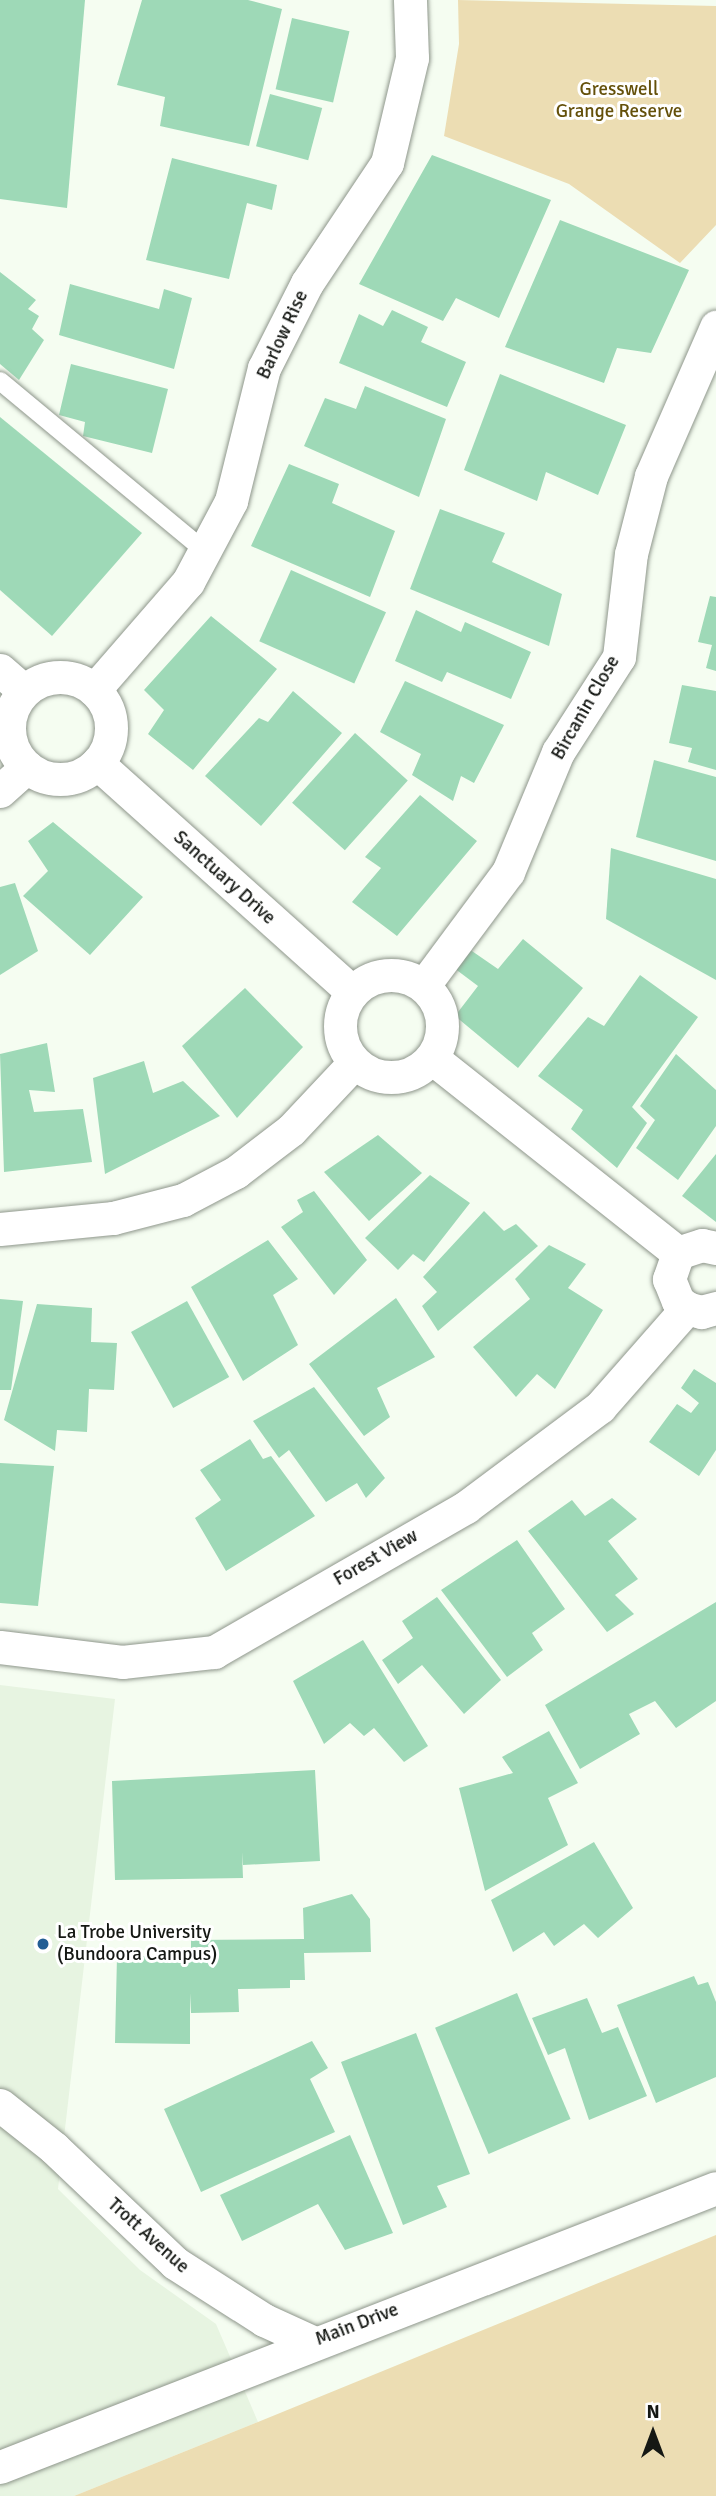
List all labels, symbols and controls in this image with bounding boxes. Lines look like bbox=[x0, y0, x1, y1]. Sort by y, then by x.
park label: Gresswell Grange Reserve bbox=[556, 79, 682, 123]
street label: Barlow Rise bbox=[252, 287, 314, 383]
street label: Bircanin Close bbox=[547, 652, 625, 764]
street label: Sanctuary Drive bbox=[168, 826, 280, 930]
street label: Forest View bbox=[330, 1525, 422, 1591]
place label: La Trobe University (Bundoora Campus) bbox=[57, 1922, 217, 1966]
marker: La Trobe University (Bundoora Campus) bbox=[35, 1936, 51, 1952]
street label: Trott Avenue bbox=[103, 2194, 193, 2278]
street label: Main Drive bbox=[312, 2299, 402, 2351]
north arrow bbox=[618, 2398, 688, 2468]
text: N bbox=[646, 2400, 660, 2424]

